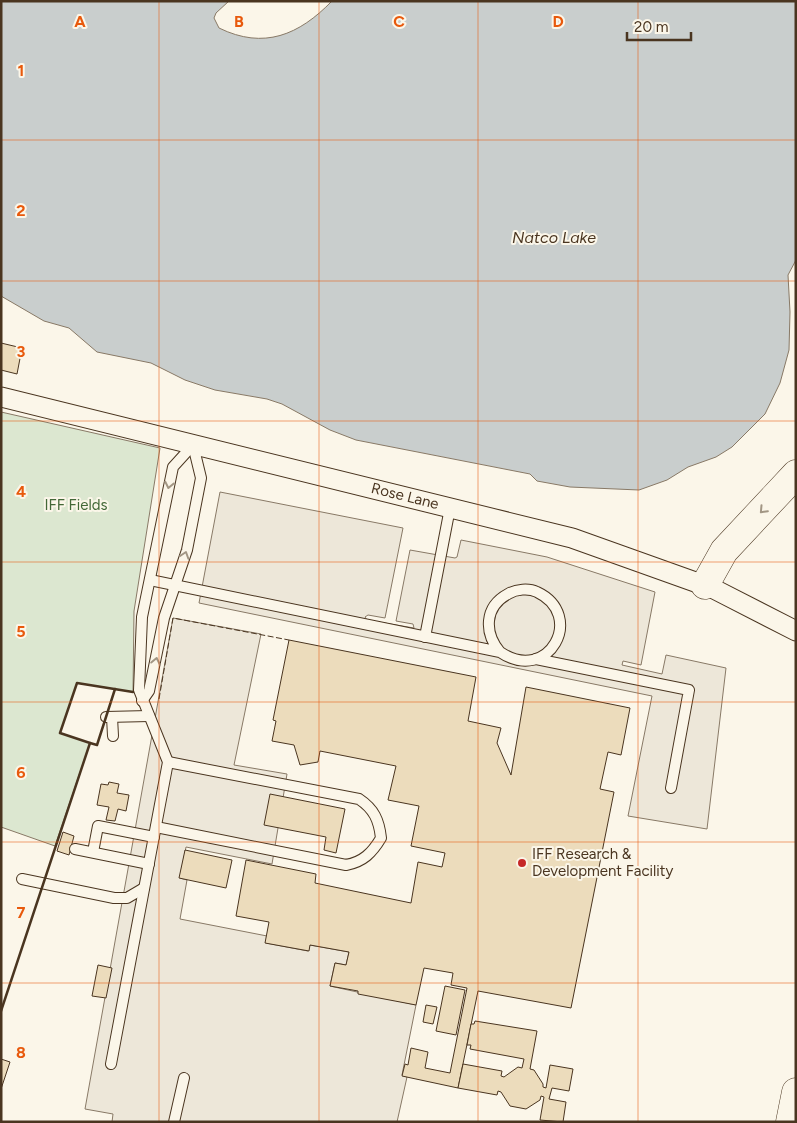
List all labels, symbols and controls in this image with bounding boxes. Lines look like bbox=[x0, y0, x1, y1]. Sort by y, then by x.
scale bar bbox=[627, 10, 691, 42]
text: A bbox=[74, 12, 86, 31]
text: B bbox=[234, 12, 244, 31]
text: C bbox=[393, 12, 405, 31]
text: D bbox=[552, 12, 564, 31]
text: 20 m bbox=[634, 18, 668, 36]
text: 1 bbox=[18, 61, 24, 80]
text: 2 bbox=[16, 201, 26, 220]
water label: Natco Lake bbox=[512, 228, 596, 247]
text: 3 bbox=[17, 342, 26, 361]
street label: Rose Lane bbox=[369, 479, 441, 513]
one-way arrow bbox=[164, 481, 175, 489]
text: 4 bbox=[16, 482, 26, 501]
park label: IFF Fields bbox=[45, 496, 107, 514]
one-way arrow bbox=[760, 504, 769, 513]
one-way arrow bbox=[179, 552, 189, 560]
text: 5 bbox=[16, 622, 26, 641]
one-way arrow bbox=[150, 656, 160, 665]
text: 6 bbox=[16, 763, 26, 782]
place label: IFF Research & Development Facility bbox=[532, 845, 673, 880]
marker: IFF Research & Development Facility bbox=[516, 857, 528, 869]
text: 7 bbox=[17, 903, 26, 922]
text: 8 bbox=[16, 1043, 26, 1062]

